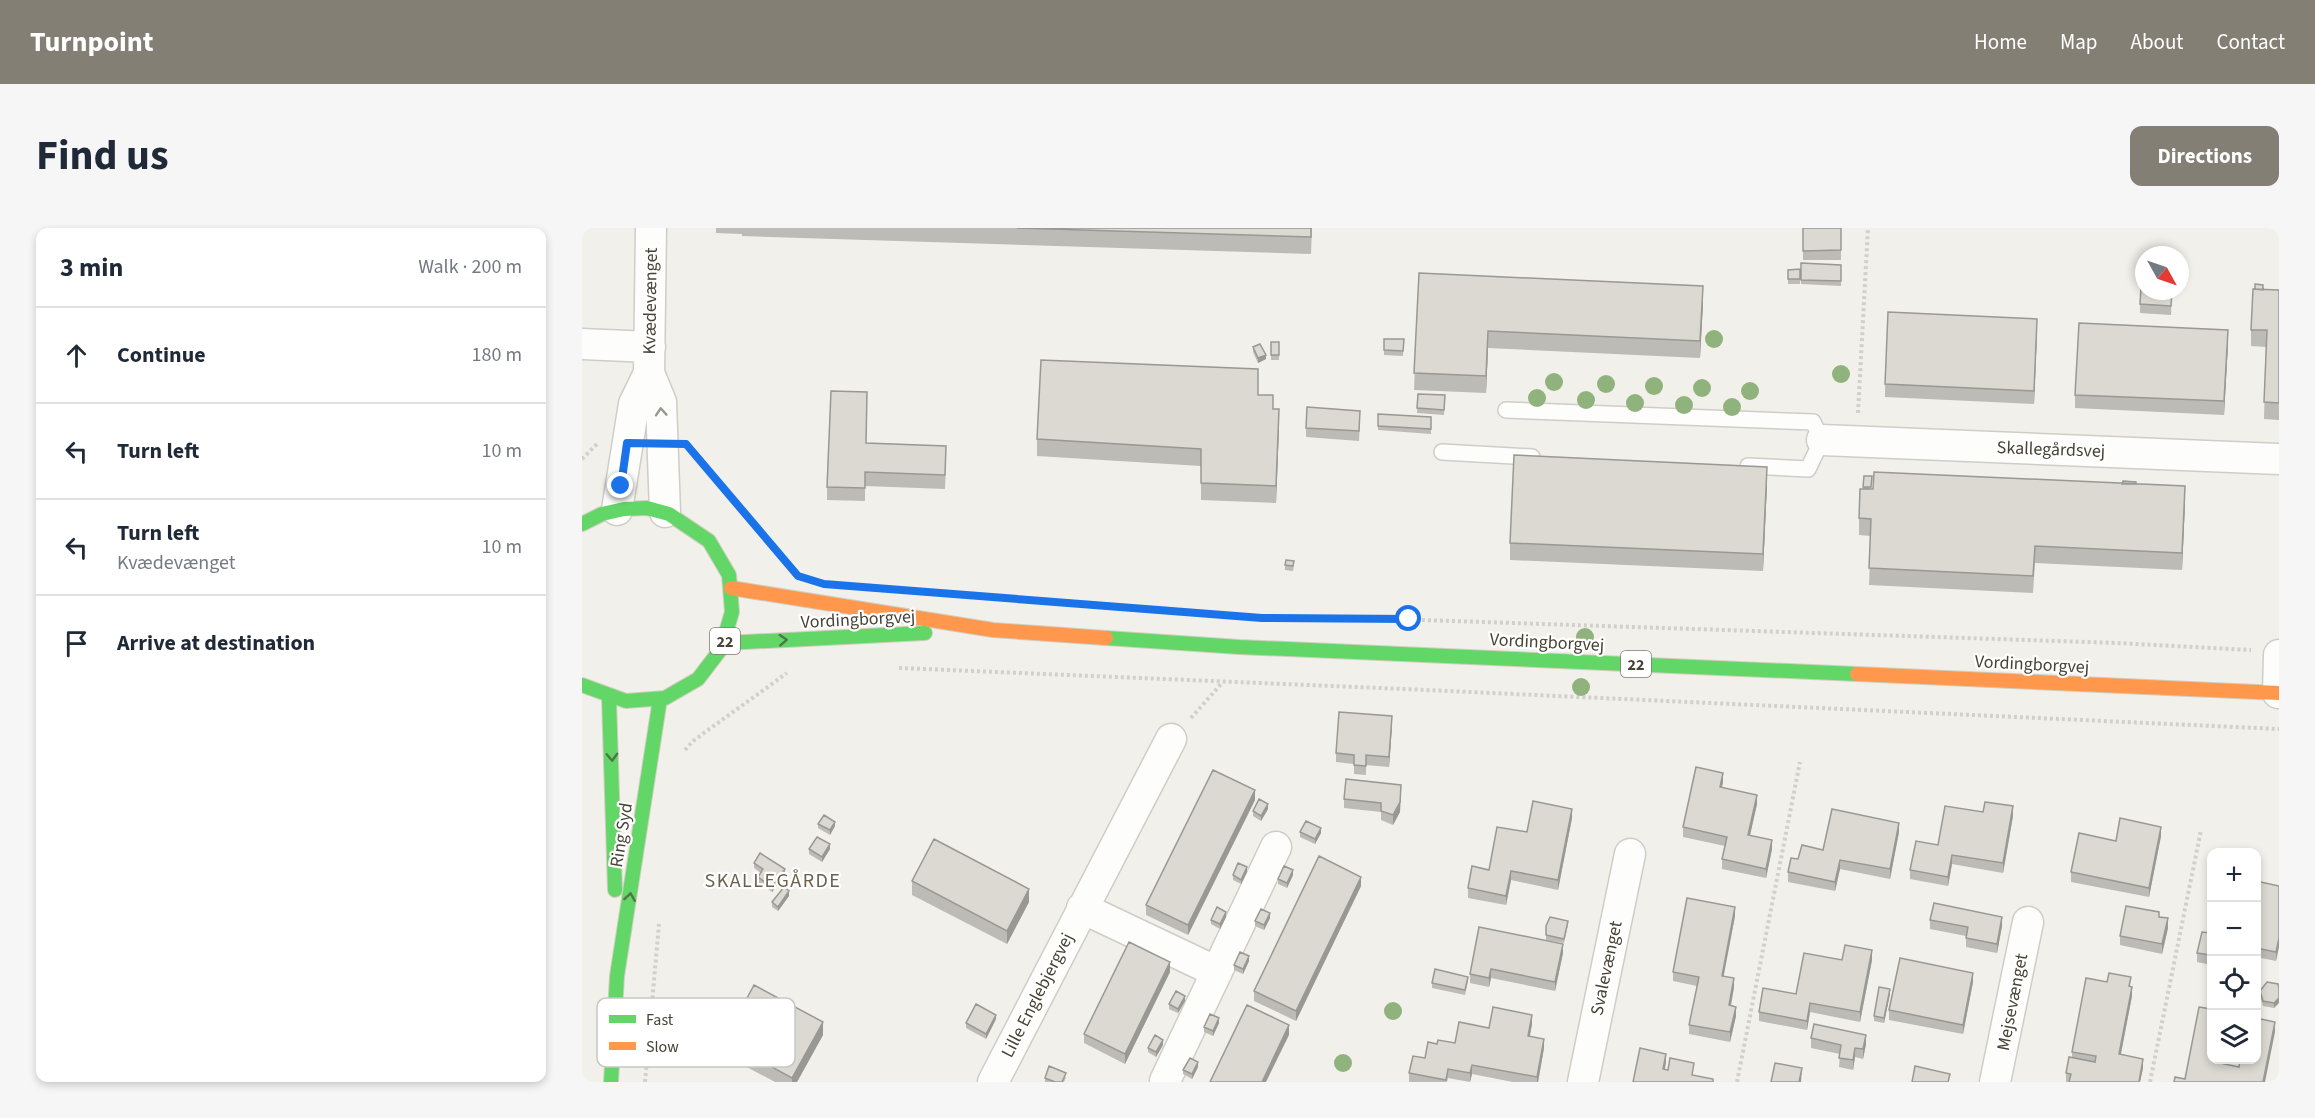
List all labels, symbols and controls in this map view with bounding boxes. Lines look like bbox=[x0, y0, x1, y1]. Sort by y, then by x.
text: Turnpoint bbox=[30, 22, 154, 62]
text: Home bbox=[1974, 27, 2027, 57]
text: Map bbox=[2060, 27, 2098, 57]
text: About bbox=[2131, 27, 2183, 57]
text: Contact bbox=[2216, 27, 2285, 57]
text: Find us bbox=[36, 126, 169, 186]
button: Directions bbox=[2130, 126, 2279, 186]
north arrow bbox=[2135, 246, 2189, 300]
street label: Kvædevænget bbox=[637, 247, 664, 355]
text: 3 min bbox=[60, 249, 123, 286]
text: Walk · 200 m bbox=[418, 253, 522, 281]
icon: ahead bbox=[60, 339, 93, 372]
text: Continue bbox=[117, 339, 206, 371]
text: 180 m bbox=[472, 341, 522, 369]
one-way arrow bbox=[655, 407, 668, 416]
icon: left bbox=[60, 435, 93, 468]
text: Turn left bbox=[117, 435, 199, 467]
street label: Skallegårdsvej bbox=[1996, 435, 2106, 464]
text: 10 m bbox=[482, 437, 522, 465]
route end bbox=[607, 472, 633, 498]
text: Turn left bbox=[117, 517, 199, 549]
icon: left bbox=[60, 531, 93, 564]
text: 10 m bbox=[482, 533, 522, 561]
text: Kvædevænget bbox=[117, 549, 236, 577]
street label: Vordingborgvej bbox=[800, 604, 916, 635]
route start bbox=[1395, 605, 1421, 631]
icon: arrive bbox=[60, 627, 93, 660]
text: Arrive at destination bbox=[117, 627, 315, 659]
street label: Vordingborgvej bbox=[1489, 627, 1605, 658]
road number: 22 bbox=[710, 628, 740, 654]
one-way arrow bbox=[779, 634, 788, 647]
street label: Vordingborgvej bbox=[1974, 649, 2090, 680]
road number: 22 bbox=[1621, 651, 1651, 677]
one-way arrow bbox=[605, 753, 618, 762]
street label: Ring Syd bbox=[604, 801, 639, 869]
map controls bbox=[2207, 848, 2261, 1064]
button: + bbox=[2207, 848, 2261, 902]
district label: SKALLEGÅRDE bbox=[705, 867, 841, 895]
one-way arrow bbox=[623, 893, 635, 902]
button: − bbox=[2207, 902, 2261, 956]
street label: Svalevænget bbox=[1584, 919, 1629, 1018]
street label: Lille Englebjergvej bbox=[995, 929, 1080, 1062]
street label: Mejsevænget bbox=[1991, 951, 2034, 1053]
button: locate bbox=[2207, 956, 2261, 1010]
legend bbox=[597, 998, 795, 1067]
text: Fast bbox=[646, 1009, 674, 1031]
button: layers bbox=[2207, 1010, 2261, 1064]
text: Slow bbox=[646, 1036, 679, 1058]

